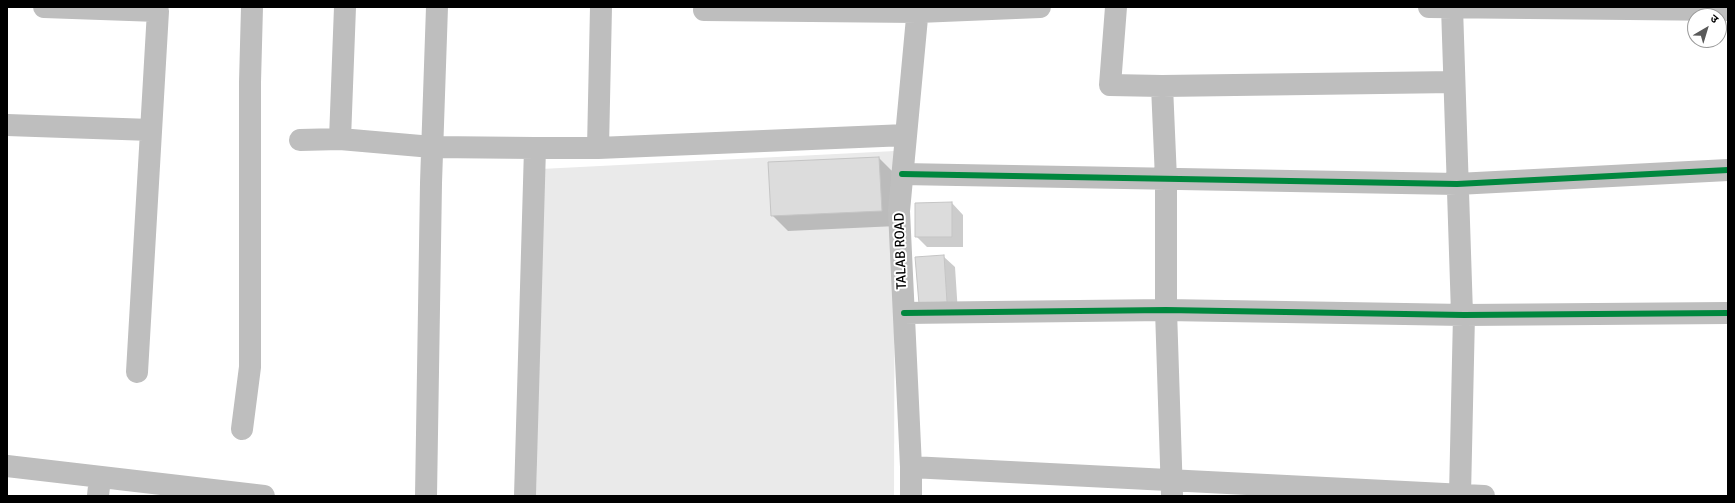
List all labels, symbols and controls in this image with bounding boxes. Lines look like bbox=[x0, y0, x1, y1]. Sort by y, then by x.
north arrow bbox=[1687, 8, 1727, 48]
text: उ bbox=[1708, 12, 1721, 26]
street label: TALAB ROAD bbox=[891, 212, 911, 290]

